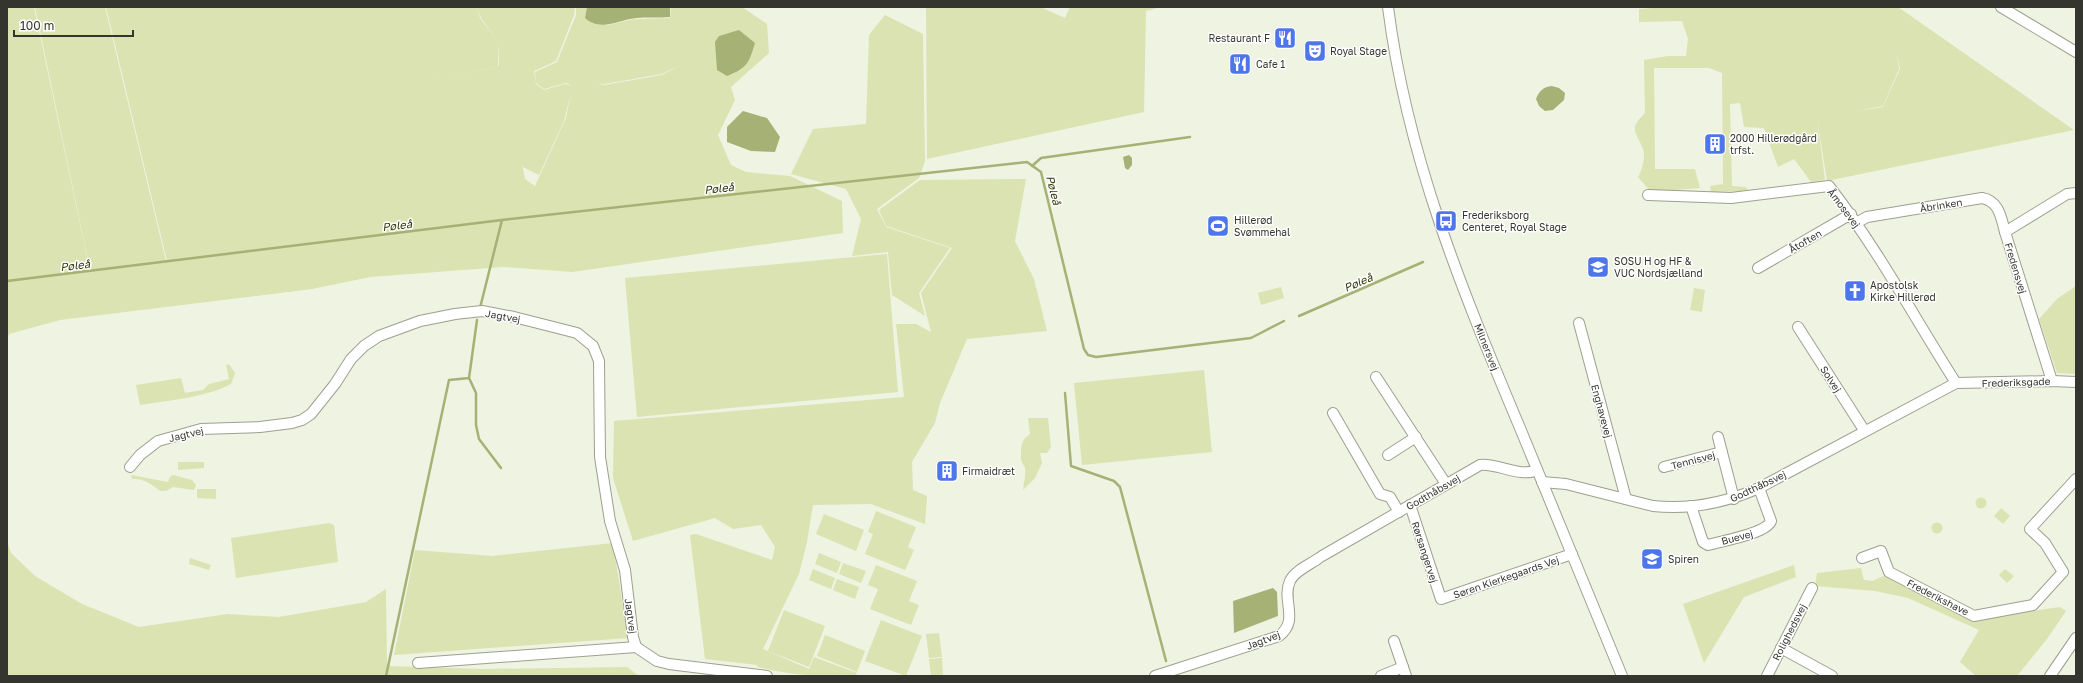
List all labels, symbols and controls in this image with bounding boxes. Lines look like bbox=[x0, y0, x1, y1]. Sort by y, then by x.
scale bar bbox=[14, 12, 133, 38]
text: 100 m bbox=[20, 18, 54, 33]
restaurant icon: Restaurant F bbox=[1272, 25, 1298, 51]
place label: Restaurant F bbox=[1209, 32, 1270, 44]
theatre icon: Royal Stage bbox=[1302, 38, 1328, 64]
place label: Royal Stage bbox=[1330, 45, 1387, 57]
restaurant icon: Cafe 1 bbox=[1227, 51, 1253, 77]
place label: Cafe 1 bbox=[1256, 58, 1285, 70]
building icon: 2000 Hillerødgård trfst. bbox=[1702, 131, 1728, 157]
place label: 2000 Hillerødgård trfst. bbox=[1730, 132, 1817, 156]
water label: Pøleå bbox=[1044, 174, 1064, 207]
water label: Pøleå bbox=[704, 180, 735, 196]
street label: Åmosevej bbox=[1825, 185, 1864, 230]
street label: Åbrinken bbox=[1919, 195, 1963, 214]
bus stop icon: Frederiksborg Centeret, Royal Stage bbox=[1433, 208, 1459, 234]
place label: Frederiksborg Centeret, Royal Stage bbox=[1462, 209, 1567, 233]
sports icon: Hillerød Svømmehal bbox=[1205, 213, 1231, 239]
place label: Hillerød Svømmehal bbox=[1234, 214, 1290, 238]
water label: Pøleå bbox=[381, 217, 413, 233]
street label: Åtoften bbox=[1786, 226, 1824, 255]
street label: Fredensvej bbox=[2003, 241, 2029, 295]
school or university icon: SOSU H og HF & VUC Nordsjælland bbox=[1585, 254, 1611, 280]
place label: SOSU H og HF & VUC Nordsjælland bbox=[1614, 255, 1703, 279]
water label: Pøleå bbox=[59, 257, 91, 273]
water label: Pøleå bbox=[1342, 270, 1375, 294]
church icon: Apostolsk Kirke Hillerød bbox=[1842, 278, 1868, 304]
place label: Apostolsk Kirke Hillerød bbox=[1870, 279, 1936, 303]
street label: Jagtvej bbox=[485, 307, 521, 325]
street label: Milnersvej bbox=[1472, 322, 1502, 372]
street label: Solvej bbox=[1818, 363, 1844, 395]
street label: Frederiksgade bbox=[1981, 375, 2051, 389]
street label: Enghavevej bbox=[1589, 383, 1615, 439]
street label: Jagtvej bbox=[167, 424, 205, 444]
street label: Tennisvej bbox=[1670, 448, 1716, 472]
building icon: Firmaidræt bbox=[934, 458, 960, 484]
place label: Firmaidræt bbox=[962, 465, 1015, 477]
street label: Godthåbsvej bbox=[1728, 468, 1788, 504]
street label: Godthåbsvej bbox=[1404, 472, 1462, 512]
street label: Rørsangervej bbox=[1409, 520, 1441, 584]
street label: Buevej bbox=[1720, 527, 1754, 547]
school or university icon: Spiren bbox=[1639, 546, 1665, 572]
street label: Søren Kierkegaards Vej bbox=[1452, 553, 1560, 601]
place label: Spiren bbox=[1668, 553, 1699, 565]
street label: Frederikshave bbox=[1905, 576, 1971, 618]
street label: Jagtvej bbox=[623, 598, 639, 634]
street label: Rolighedsvej bbox=[1770, 602, 1808, 662]
street label: Jagtvej bbox=[1244, 628, 1282, 652]

